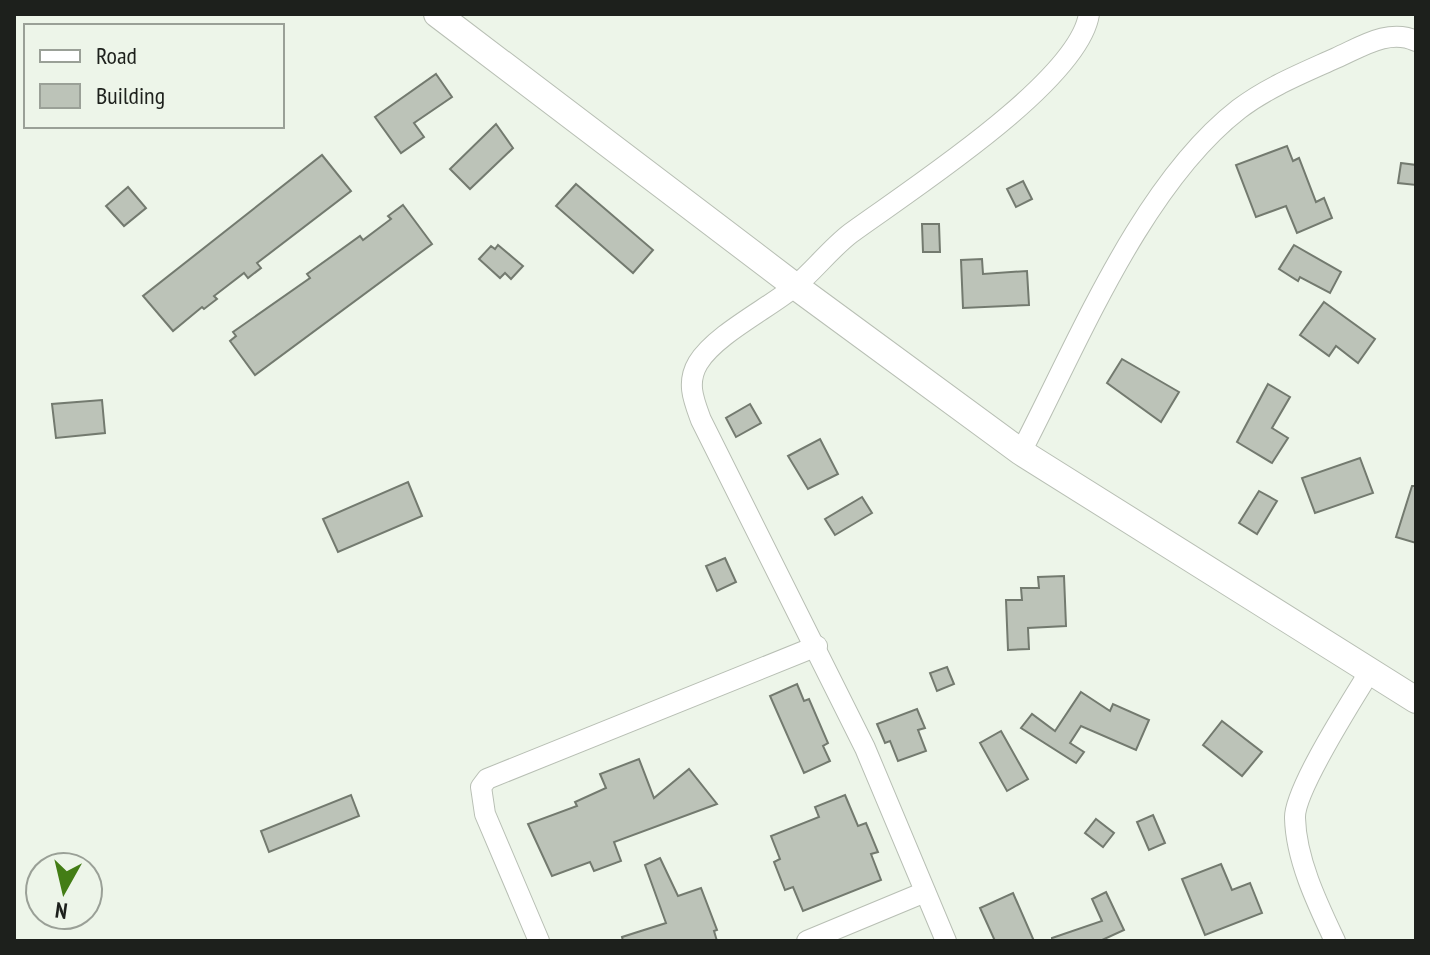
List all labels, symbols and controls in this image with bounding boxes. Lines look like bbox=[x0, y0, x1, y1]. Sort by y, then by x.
legend bbox=[24, 24, 284, 128]
text: Road bbox=[96, 40, 137, 71]
text: Building bbox=[96, 80, 165, 111]
north arrow bbox=[24, 851, 104, 931]
text: N bbox=[53, 896, 69, 925]

